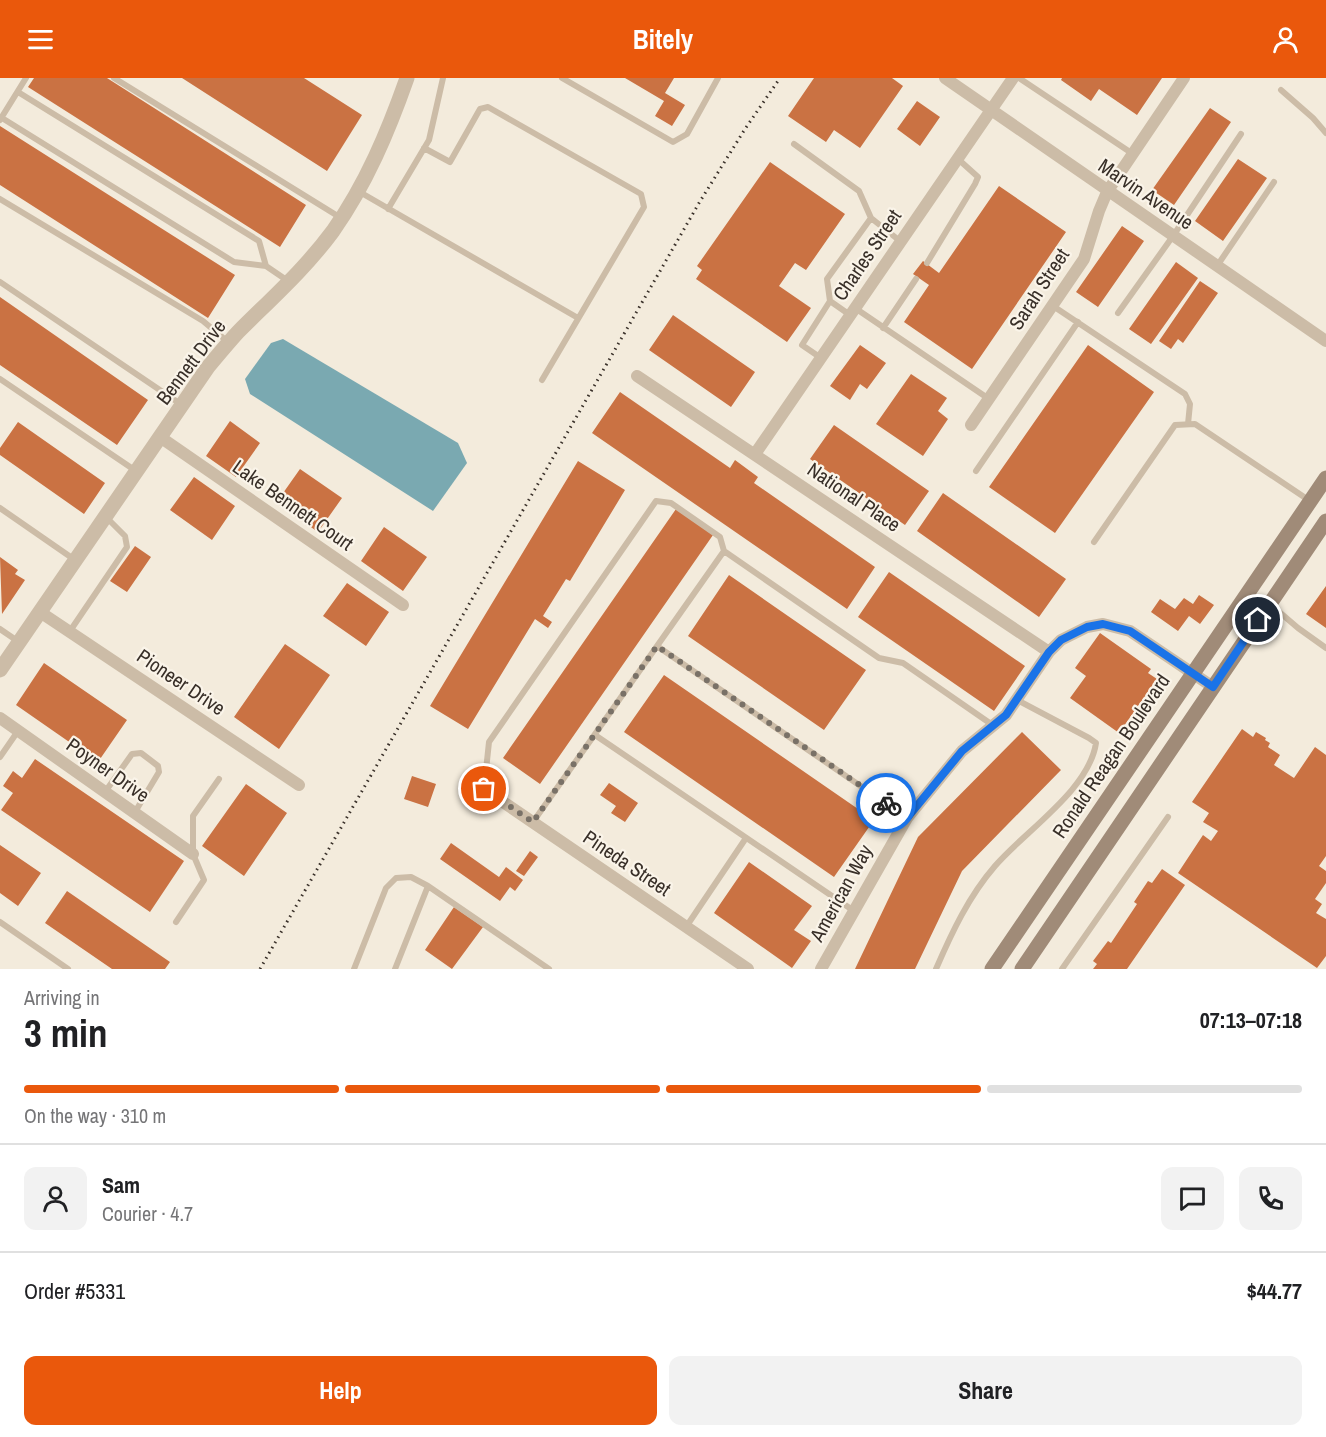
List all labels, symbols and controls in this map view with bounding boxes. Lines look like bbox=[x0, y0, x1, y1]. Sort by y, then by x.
text: Bitely bbox=[633, 21, 693, 57]
icon: menu bbox=[24, 23, 57, 56]
icon: person bbox=[1269, 23, 1302, 56]
street label: Marvin Avenue bbox=[1093, 152, 1199, 235]
street label: Charles Street bbox=[826, 203, 907, 306]
street label: Sarah Street bbox=[1002, 242, 1075, 335]
street label: Bennett Drive bbox=[150, 314, 232, 410]
street label: Lake Bennett Court bbox=[228, 453, 359, 556]
street label: National Place bbox=[803, 456, 906, 538]
pin bbox=[1232, 594, 1283, 645]
icon: home bbox=[1241, 603, 1274, 636]
street label: Pioneer Drive bbox=[132, 642, 231, 721]
street label: Ronald Reagan Boulevard bbox=[1046, 668, 1176, 843]
street label: Poyner Drive bbox=[61, 731, 155, 808]
pin bbox=[458, 763, 509, 814]
icon: bag bbox=[467, 772, 500, 805]
courier bbox=[856, 773, 916, 833]
icon: bike bbox=[870, 787, 903, 820]
street label: Pineda Street bbox=[578, 823, 677, 902]
street label: American Way bbox=[802, 839, 879, 947]
text: Arriving in bbox=[24, 984, 100, 1011]
text: 07:13–07:18 bbox=[1200, 1005, 1302, 1035]
text: 3 min bbox=[24, 1007, 108, 1059]
text: On the way · 310 m bbox=[24, 1102, 166, 1129]
button: person bbox=[24, 1167, 87, 1230]
button: chat bbox=[1161, 1167, 1224, 1230]
button: phone bbox=[1239, 1167, 1302, 1230]
text: Sam bbox=[102, 1170, 140, 1200]
text: Courier · 4.7 bbox=[102, 1200, 193, 1227]
text: Order #5331 bbox=[24, 1276, 125, 1306]
text: $44.77 bbox=[1247, 1276, 1302, 1306]
button: Help bbox=[24, 1356, 657, 1425]
button: Share bbox=[669, 1356, 1302, 1425]

